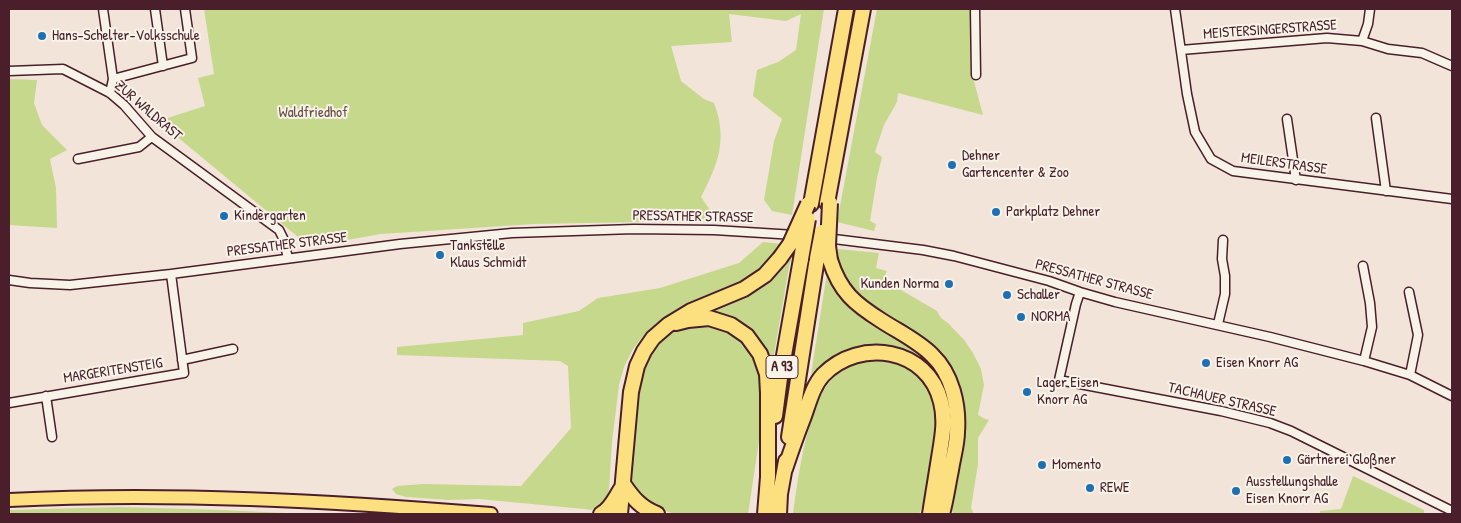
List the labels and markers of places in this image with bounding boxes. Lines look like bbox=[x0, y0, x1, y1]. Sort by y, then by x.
place label: Hans-Schelter-Volksschule bbox=[52, 27, 200, 45]
marker: Hans-Schelter-Volksschule bbox=[36, 30, 48, 42]
place label: Dehner Gartencenter & Zoo bbox=[962, 147, 1069, 182]
marker: Dehner Gartencenter & Zoo bbox=[946, 159, 958, 171]
place label: Parkplatz Dehner bbox=[1006, 203, 1100, 221]
marker: Parkplatz Dehner bbox=[990, 206, 1002, 218]
place label: Kindergarten bbox=[234, 207, 306, 225]
marker: Kindergarten bbox=[218, 210, 230, 222]
place label: Tankstelle Klaus Schmidt bbox=[450, 237, 527, 272]
marker: Tankstelle Klaus Schmidt bbox=[434, 249, 446, 261]
place label: Kunden Norma bbox=[860, 275, 939, 293]
marker: Kunden Norma bbox=[943, 278, 955, 290]
place label: Schaller bbox=[1017, 286, 1060, 304]
marker: Schaller bbox=[1001, 289, 1013, 301]
place label: NORMA bbox=[1031, 308, 1070, 326]
marker: NORMA bbox=[1015, 311, 1027, 323]
place label: Eisen Knorr AG bbox=[1216, 354, 1298, 372]
marker: Eisen Knorr AG bbox=[1200, 357, 1212, 369]
place label: Lager Eisen Knorr AG bbox=[1037, 374, 1099, 409]
marker: Lager Eisen Knorr AG bbox=[1021, 386, 1033, 398]
place label: Gärtnerei Gloßner bbox=[1297, 451, 1396, 469]
marker: Gärtnerei Gloßner bbox=[1281, 454, 1293, 466]
place label: Momento bbox=[1052, 456, 1101, 474]
marker: Momento bbox=[1036, 459, 1048, 471]
place label: Ausstellungshalle Eisen Knorr AG bbox=[1246, 473, 1338, 508]
place label: REWE bbox=[1100, 479, 1129, 497]
marker: REWE bbox=[1084, 482, 1096, 494]
marker: Ausstellungshalle Eisen Knorr AG bbox=[1230, 485, 1242, 497]

